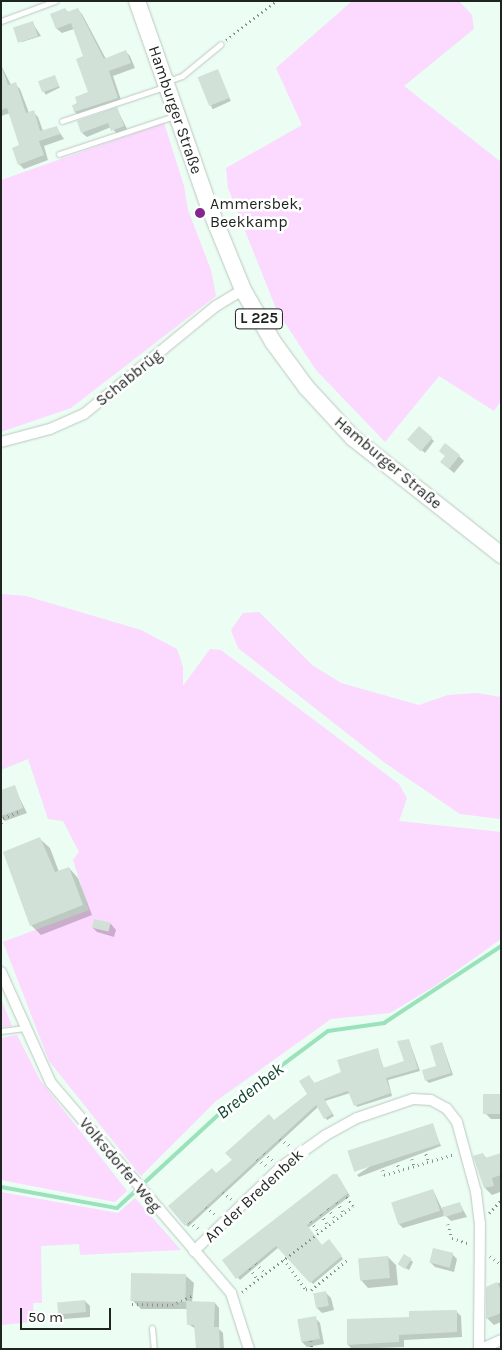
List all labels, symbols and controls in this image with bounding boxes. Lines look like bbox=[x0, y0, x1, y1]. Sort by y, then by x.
street label: Hamburger Straße bbox=[144, 43, 206, 177]
place label: Ammersbek, Beekkamp bbox=[210, 194, 302, 232]
marker: Ammersbek, Beekkamp bbox=[194, 207, 206, 219]
road number: L 225 bbox=[234, 306, 284, 332]
street label: Schabbrüg bbox=[92, 345, 166, 411]
street label: Hamburger Straße bbox=[330, 412, 446, 514]
water label: Bredenbek bbox=[212, 1058, 288, 1124]
street label: Volksdorfer Weg bbox=[75, 1114, 165, 1216]
street label: An der Bredenbek bbox=[201, 1145, 307, 1247]
scale bar bbox=[22, 1298, 114, 1330]
text: 50 m bbox=[28, 1308, 63, 1326]

